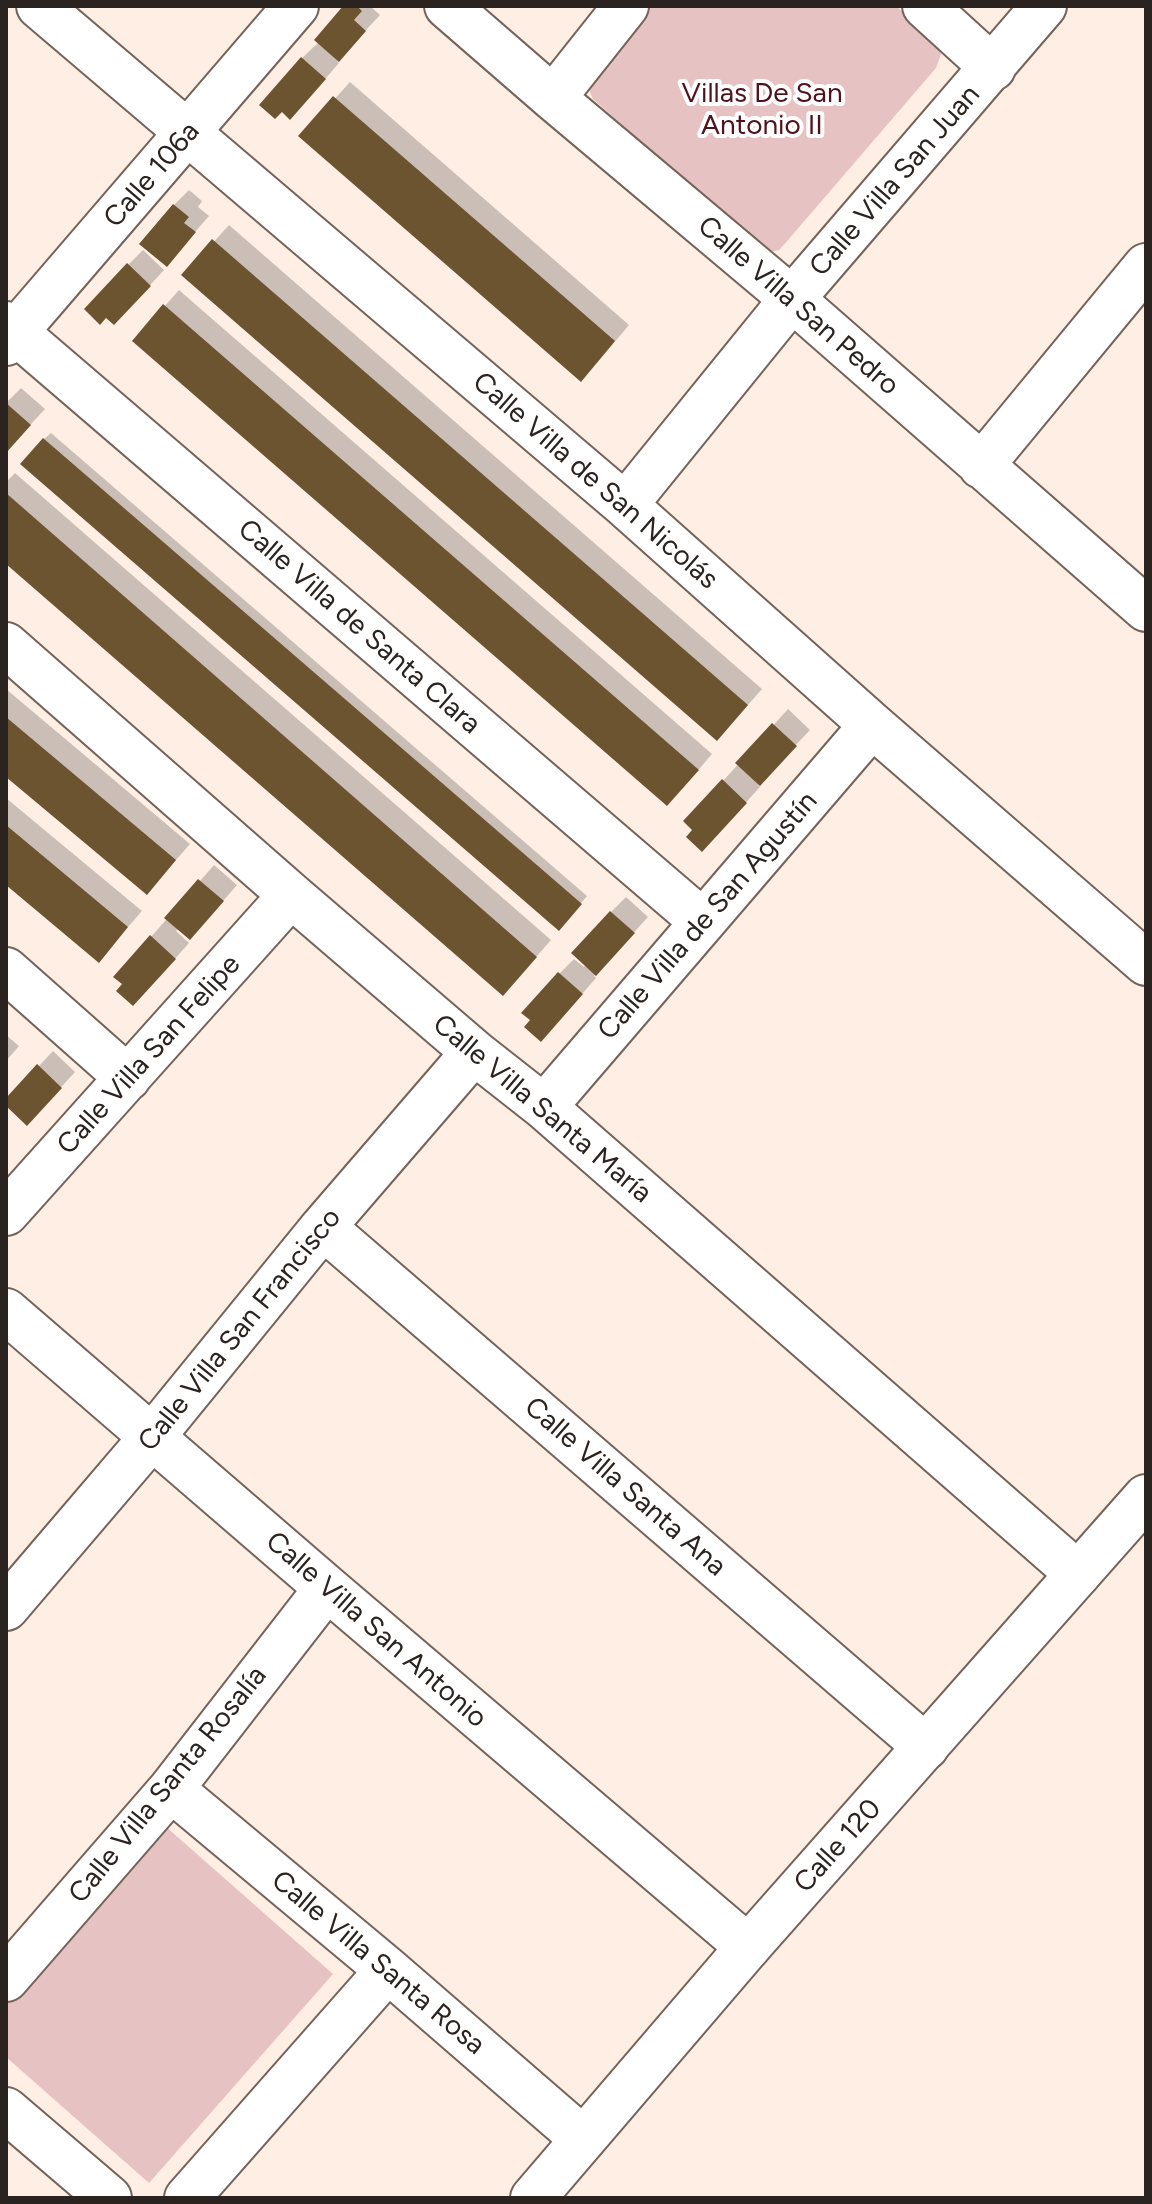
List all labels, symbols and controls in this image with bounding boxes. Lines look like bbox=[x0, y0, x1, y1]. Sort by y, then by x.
park label: Villas De San Antonio II bbox=[681, 77, 843, 143]
street label: Calle Villa San Juan bbox=[803, 79, 987, 283]
street label: Calle 106a bbox=[97, 115, 207, 235]
street label: Calle Villa San Pedro bbox=[690, 209, 906, 403]
street label: Calle Villa de San Nicolás bbox=[465, 365, 725, 597]
street label: Calle Villa de Santa Clara bbox=[231, 513, 487, 741]
street label: Calle Villa de San Agustín bbox=[591, 785, 825, 1047]
street label: Calle Villa San Felipe bbox=[50, 948, 248, 1162]
street label: Calle Villa Santa María bbox=[426, 1008, 658, 1210]
street label: Calle Villa San Francisco bbox=[132, 1202, 348, 1458]
street label: Calle Villa Santa Ana bbox=[517, 1390, 733, 1584]
street label: Calle Villa San Antonio bbox=[259, 1525, 493, 1735]
street label: Calle Villa Santa Rosalía bbox=[62, 1660, 274, 1910]
street label: Calle 120 bbox=[787, 1792, 889, 1900]
street label: Calle Villa Santa Rosa bbox=[264, 1864, 492, 2062]

